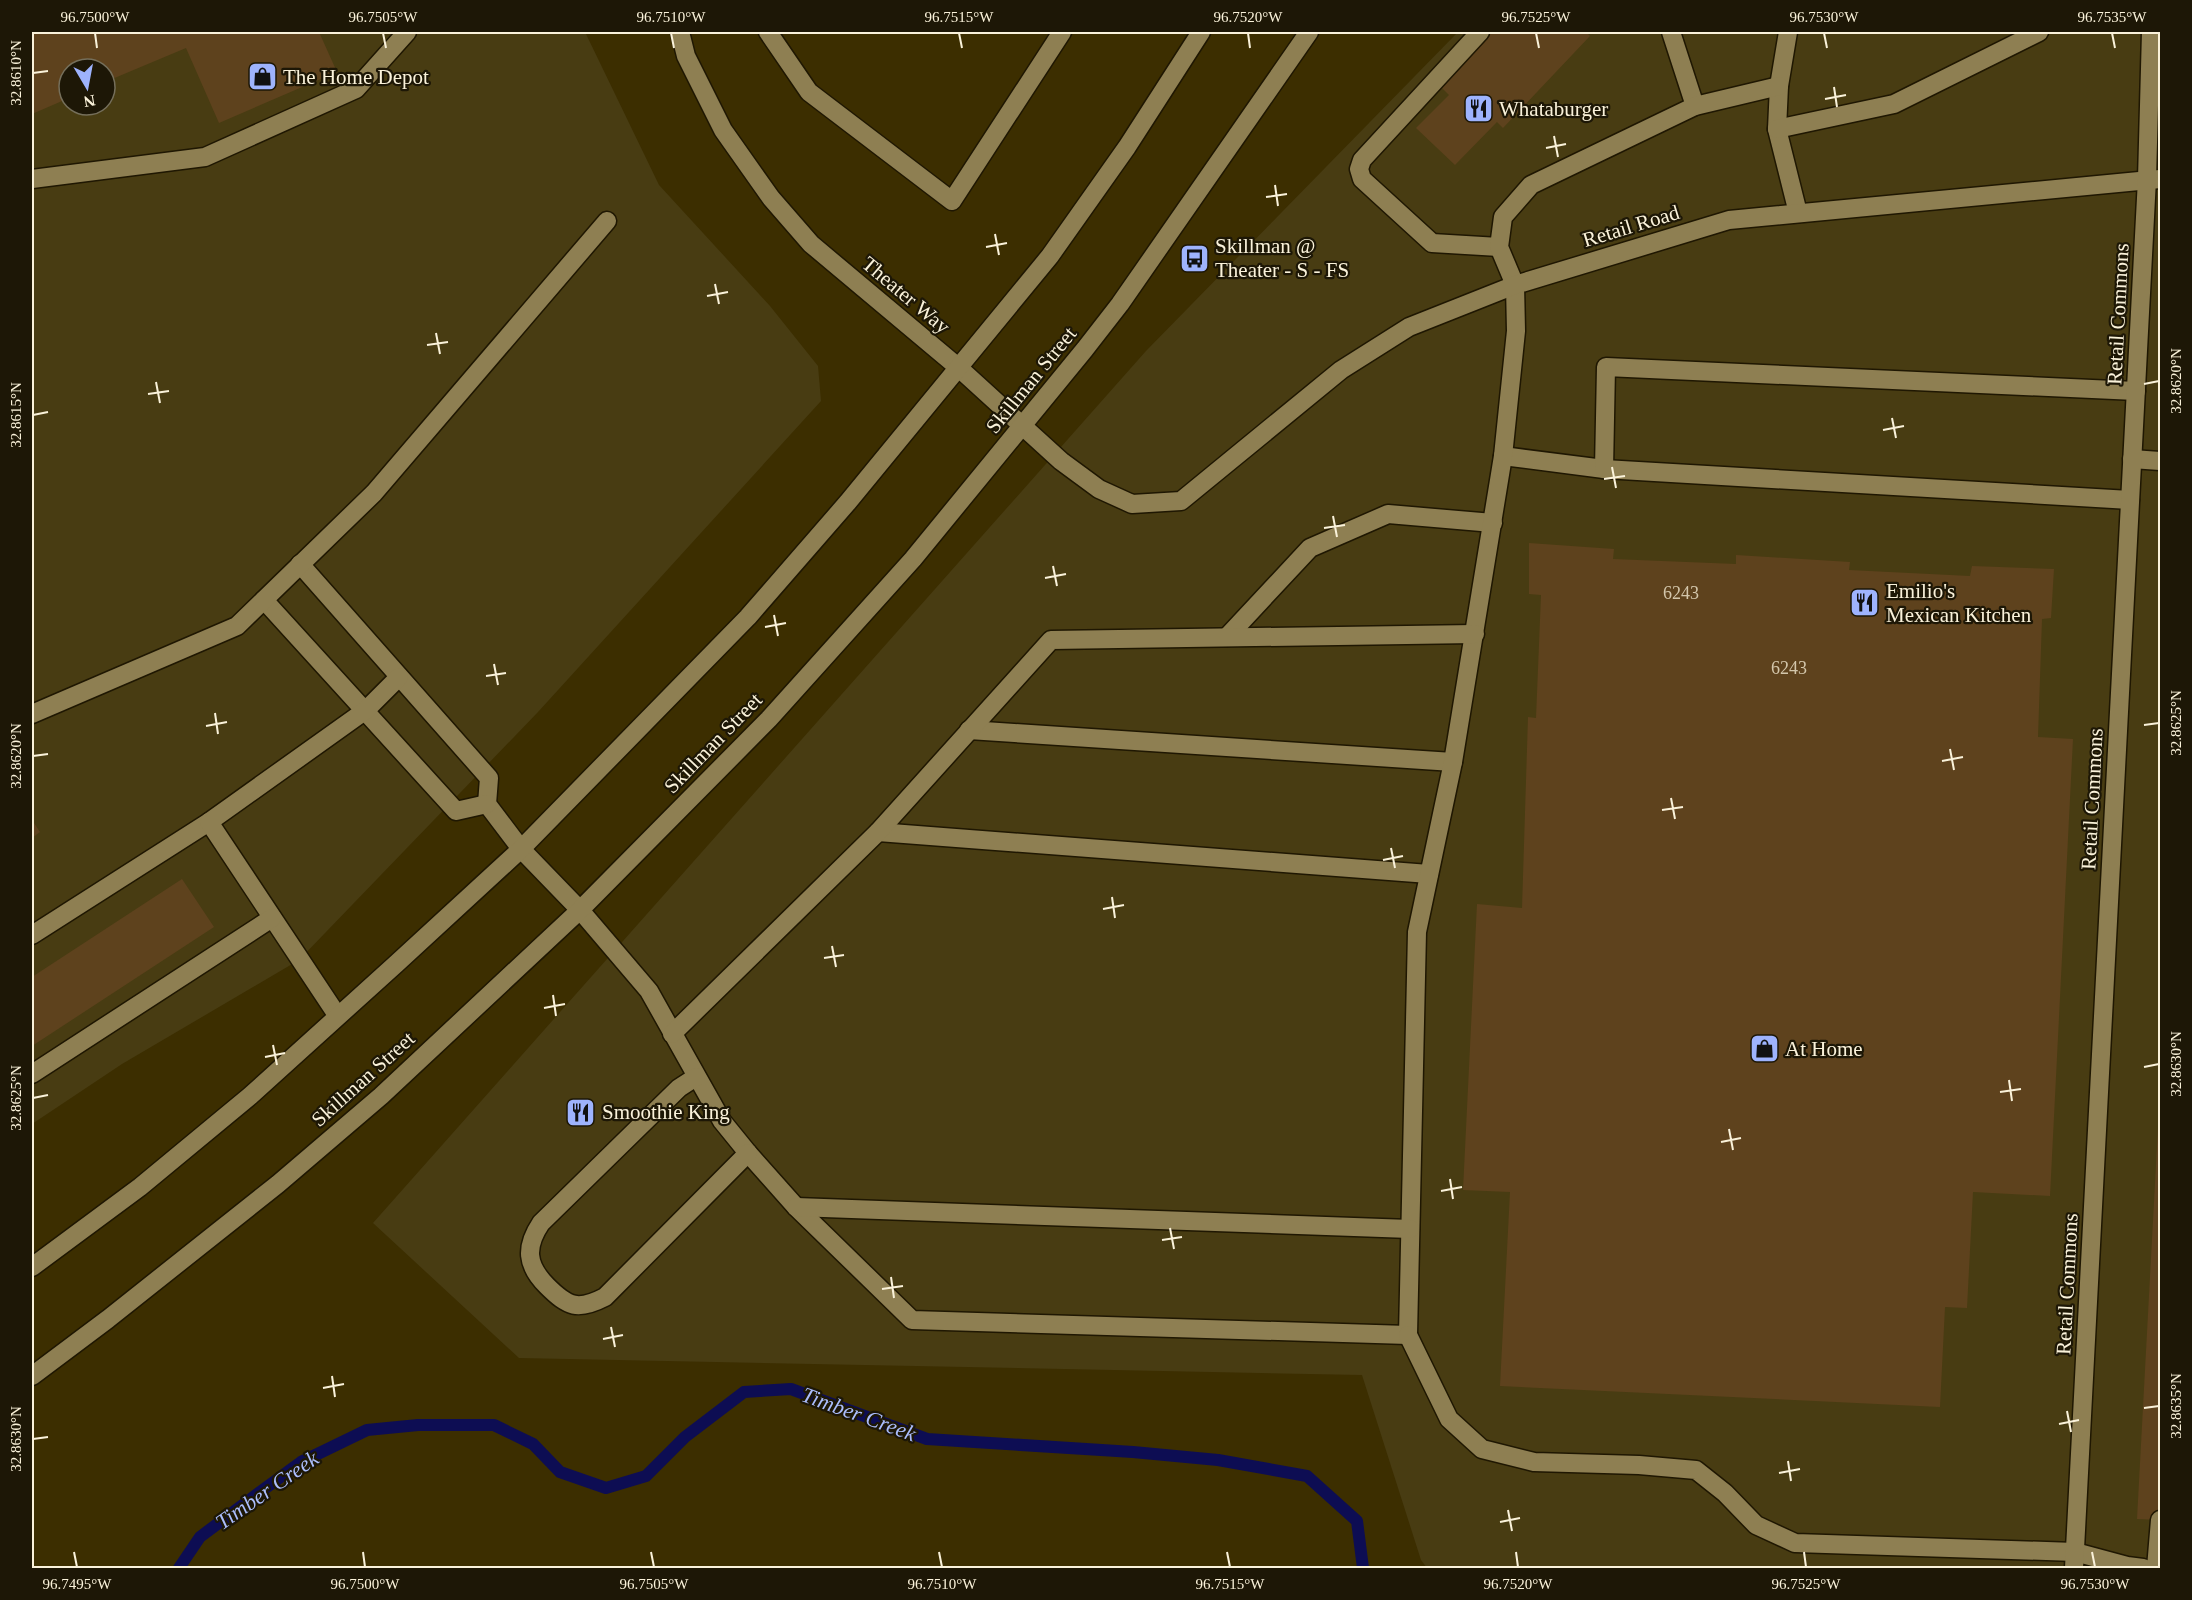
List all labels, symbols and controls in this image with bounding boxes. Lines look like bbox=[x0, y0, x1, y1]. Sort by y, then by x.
text: 96.7500°W bbox=[61, 9, 130, 25]
text: 96.7505°W bbox=[349, 9, 418, 25]
text: 96.7510°W bbox=[637, 9, 706, 25]
text: 96.7515°W bbox=[925, 9, 994, 25]
text: 96.7520°W bbox=[1214, 9, 1283, 25]
text: 96.7525°W bbox=[1502, 9, 1571, 25]
text: 96.7530°W bbox=[1790, 9, 1859, 25]
text: 96.7535°W bbox=[2078, 9, 2147, 25]
text: 32.8610°N bbox=[8, 40, 24, 106]
north arrow bbox=[57, 57, 117, 117]
shop icon: The Home Depot bbox=[246, 61, 278, 93]
place label: The Home Depot bbox=[283, 65, 429, 89]
text: N bbox=[82, 92, 97, 111]
restaurant icon: Whataburger bbox=[1462, 93, 1494, 125]
place label: Whataburger bbox=[1499, 97, 1608, 121]
street label: Retail Road bbox=[1580, 200, 1683, 252]
place label: Skillman @ Theater - S - FS bbox=[1215, 234, 1349, 282]
bus stop icon: Skillman @ Theater - S - FS bbox=[1178, 242, 1210, 274]
street label: Retail Commons bbox=[2102, 243, 2134, 385]
street label: Theater Way bbox=[857, 251, 955, 339]
street label: Skillman Street bbox=[981, 322, 1081, 438]
text: 32.8620°N bbox=[2168, 348, 2184, 414]
text: 32.8615°N bbox=[8, 382, 24, 448]
place label: Emilio's Mexican Kitchen bbox=[1886, 579, 2032, 627]
house number: 6243 bbox=[1663, 583, 1699, 603]
restaurant icon: Emilio's Mexican Kitchen bbox=[1849, 587, 1881, 619]
house number: 6243 bbox=[1771, 658, 1807, 678]
street label: Skillman Street bbox=[659, 688, 767, 798]
text: 32.8625°N bbox=[2168, 690, 2184, 756]
text: 32.8620°N bbox=[8, 723, 24, 789]
street label: Retail Commons bbox=[2076, 728, 2108, 870]
street label: Skillman Street bbox=[307, 1026, 419, 1131]
text: 32.8630°N bbox=[2168, 1031, 2184, 1097]
shop icon: At Home bbox=[1748, 1033, 1780, 1065]
place label: At Home bbox=[1785, 1037, 1863, 1061]
text: 32.8625°N bbox=[8, 1065, 24, 1131]
restaurant icon: Smoothie King bbox=[565, 1096, 597, 1128]
place label: Smoothie King bbox=[602, 1100, 730, 1124]
street label: Retail Commons bbox=[2051, 1213, 2083, 1355]
text: 32.8635°N bbox=[2168, 1373, 2184, 1439]
water label: Timber Creek bbox=[799, 1382, 921, 1447]
text: 32.8630°N bbox=[8, 1406, 24, 1472]
water label: Timber Creek bbox=[211, 1445, 324, 1535]
text: 96.7495°W bbox=[43, 1576, 112, 1592]
text: 96.7500°W bbox=[331, 1576, 400, 1592]
text: 96.7505°W bbox=[620, 1576, 689, 1592]
text: 96.7510°W bbox=[908, 1576, 977, 1592]
text: 96.7515°W bbox=[1196, 1576, 1265, 1592]
text: 96.7520°W bbox=[1484, 1576, 1553, 1592]
text: 96.7525°W bbox=[1772, 1576, 1841, 1592]
text: 96.7530°W bbox=[2061, 1576, 2130, 1592]

